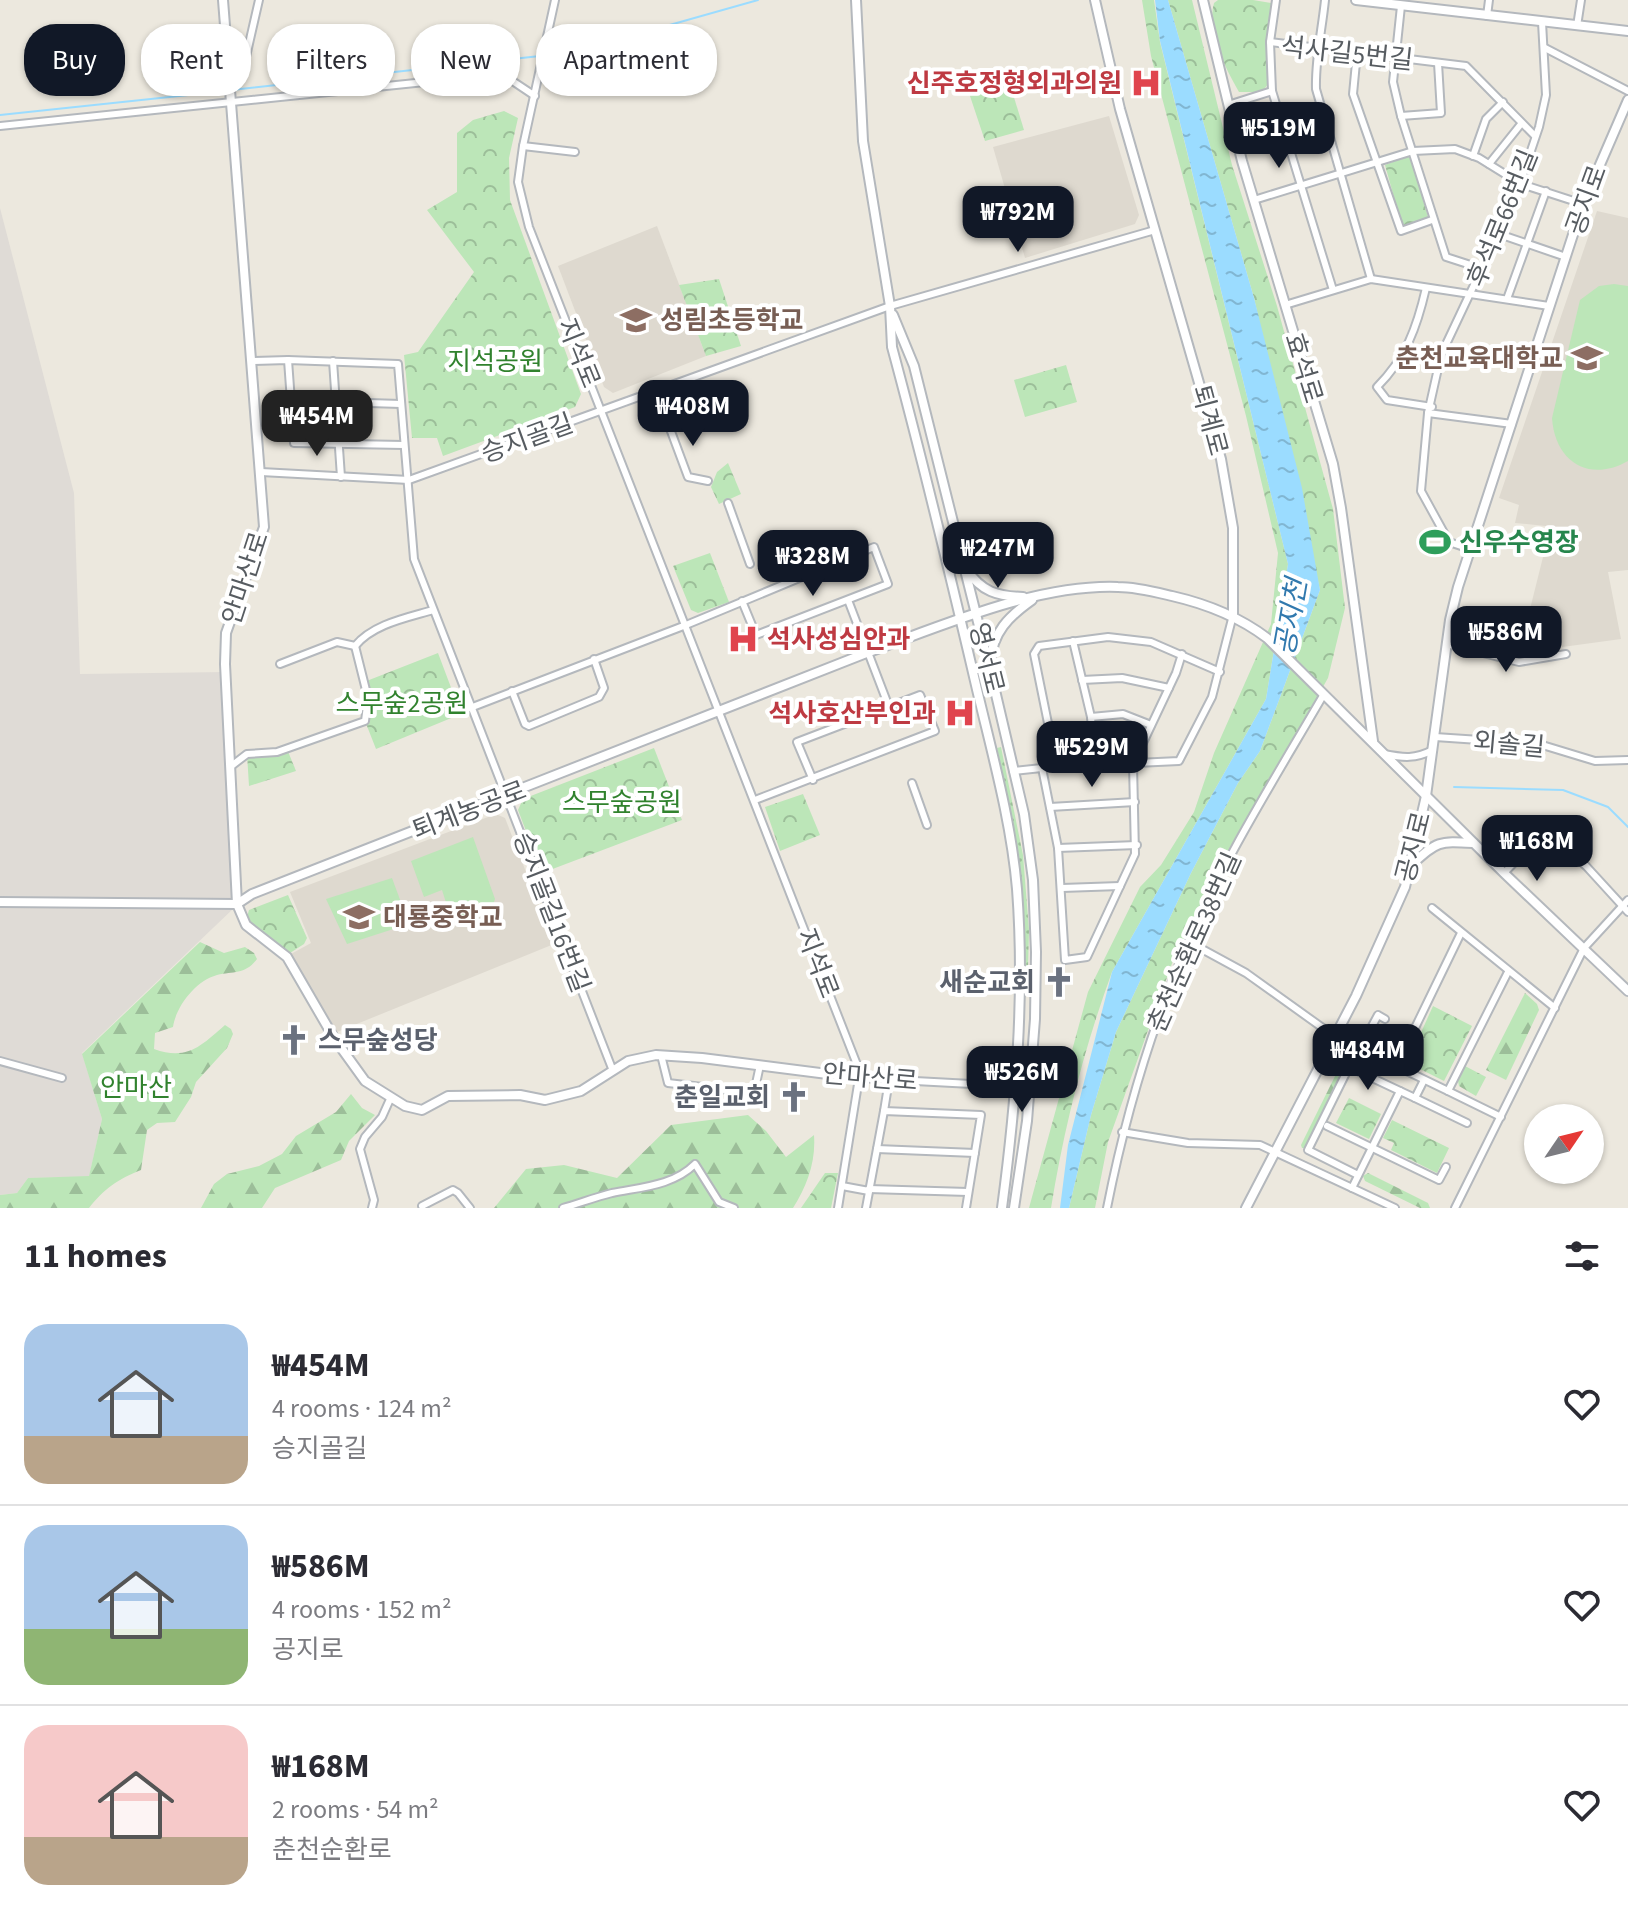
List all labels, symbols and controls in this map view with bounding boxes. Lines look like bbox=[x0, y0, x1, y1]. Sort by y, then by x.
chip: Buy bbox=[24, 24, 125, 96]
chip: Rent bbox=[141, 24, 251, 96]
chip: Filters bbox=[267, 24, 395, 96]
chip: New bbox=[411, 24, 520, 96]
chip: Apartment bbox=[536, 24, 717, 96]
street label: 석사길5번길 bbox=[1279, 28, 1415, 79]
place label: 신주호정형외과의원 bbox=[907, 65, 1122, 102]
hospital icon: 신주호정형외과의원 bbox=[1129, 66, 1163, 100]
pin: ₩519M bbox=[1223, 102, 1335, 170]
text: ₩519M bbox=[1242, 109, 1316, 146]
street label: 후석로66번길 bbox=[1458, 144, 1547, 293]
street label: 공지로 bbox=[1557, 160, 1616, 240]
pin: ₩792M bbox=[962, 186, 1074, 254]
text: ₩792M bbox=[981, 193, 1055, 230]
place label: 성림초등학교 bbox=[660, 302, 804, 339]
school or university icon: 성림초등학교 bbox=[619, 303, 653, 337]
street label: 지석로 bbox=[548, 313, 609, 393]
street label: 효석로 bbox=[1275, 328, 1332, 408]
place label: 춘천교육대학교 bbox=[1396, 340, 1563, 377]
school or university icon: 춘천교육대학교 bbox=[1570, 341, 1604, 375]
park label: 지석공원 bbox=[447, 343, 543, 380]
pin: ₩408M bbox=[637, 380, 749, 448]
street label: 퇴계로 bbox=[1182, 381, 1237, 460]
text: ₩408M bbox=[656, 387, 730, 424]
pin: ₩454M bbox=[261, 390, 373, 458]
text: ₩454M bbox=[280, 397, 354, 434]
street label: 승지골길 bbox=[476, 405, 578, 472]
pin: ₩247M bbox=[942, 522, 1054, 590]
place label: 신우수영장 bbox=[1459, 524, 1579, 561]
sports icon: 신우수영장 bbox=[1418, 525, 1452, 559]
street label: 안마산로 bbox=[213, 527, 278, 629]
text: ₩247M bbox=[961, 529, 1035, 566]
pin: ₩328M bbox=[757, 530, 869, 598]
text: ₩328M bbox=[776, 537, 850, 574]
water label: 공지천 bbox=[1265, 572, 1318, 659]
pin: ₩586M bbox=[1450, 606, 1562, 674]
text: ₩586M bbox=[1469, 613, 1543, 650]
street label: 영서로 bbox=[960, 619, 1013, 697]
place label: 석사성심안과 bbox=[767, 621, 911, 658]
hospital icon: 석사성심안과 bbox=[726, 622, 760, 656]
park label: 스무숲2공원 bbox=[336, 685, 468, 722]
place label: 석사호산부인과 bbox=[769, 695, 936, 732]
hospital icon: 석사호산부인과 bbox=[943, 696, 977, 730]
pin: ₩529M bbox=[1036, 721, 1148, 789]
street label: 외솔길 bbox=[1472, 723, 1546, 766]
text: ₩529M bbox=[1055, 728, 1129, 765]
street label: 퇴계농공로 bbox=[407, 772, 532, 849]
park label: 스무숲공원 bbox=[562, 784, 682, 821]
street label: 공지로 bbox=[1387, 808, 1440, 886]
pin: ₩168M bbox=[1481, 815, 1593, 883]
text: ₩168M bbox=[1500, 822, 1574, 859]
street label: 승지골길16번길 bbox=[504, 826, 599, 998]
street label: 춘천순환로38번길 bbox=[1138, 846, 1251, 1038]
place label: 대룡중학교 bbox=[383, 899, 503, 936]
school or university icon: 대룡중학교 bbox=[342, 900, 376, 934]
street label: 지석로 bbox=[787, 923, 848, 1003]
place label: 새순교회 bbox=[939, 964, 1035, 1001]
church icon: 새순교회 bbox=[1042, 965, 1076, 999]
place label: 스무숲성당 bbox=[318, 1022, 438, 1059]
church icon: 스무숲성당 bbox=[277, 1023, 311, 1057]
pin: ₩484M bbox=[1312, 1024, 1424, 1092]
text: ₩484M bbox=[1331, 1031, 1405, 1068]
pin: ₩526M bbox=[966, 1046, 1078, 1114]
text: ₩526M bbox=[985, 1053, 1059, 1090]
street label: 안마산로 bbox=[821, 1055, 919, 1100]
park label: 안마산 bbox=[100, 1069, 172, 1106]
place label: 춘일교회 bbox=[674, 1079, 770, 1116]
church icon: 춘일교회 bbox=[777, 1080, 811, 1114]
north arrow bbox=[1524, 1104, 1604, 1184]
map controls bbox=[1524, 1104, 1604, 1184]
text: 11 homes bbox=[24, 1232, 167, 1281]
icon: filters bbox=[1560, 1234, 1604, 1278]
text: ₩454M bbox=[272, 1341, 370, 1390]
icon: home bbox=[88, 1356, 184, 1452]
icon: heart bbox=[1560, 1382, 1604, 1426]
text: 4 rooms · 124 m² bbox=[272, 1390, 451, 1427]
text: 승지골길 bbox=[272, 1430, 368, 1467]
text: ₩586M bbox=[272, 1542, 370, 1591]
icon: home bbox=[88, 1557, 184, 1653]
icon: heart bbox=[1560, 1583, 1604, 1627]
text: 4 rooms · 152 m² bbox=[272, 1591, 451, 1628]
text: 공지로 bbox=[272, 1631, 344, 1668]
text: ₩168M bbox=[272, 1742, 370, 1791]
icon: home bbox=[88, 1757, 184, 1853]
icon: heart bbox=[1560, 1783, 1604, 1827]
text: 2 rooms · 54 m² bbox=[272, 1791, 439, 1828]
text: 춘천순환로 bbox=[272, 1831, 392, 1868]

